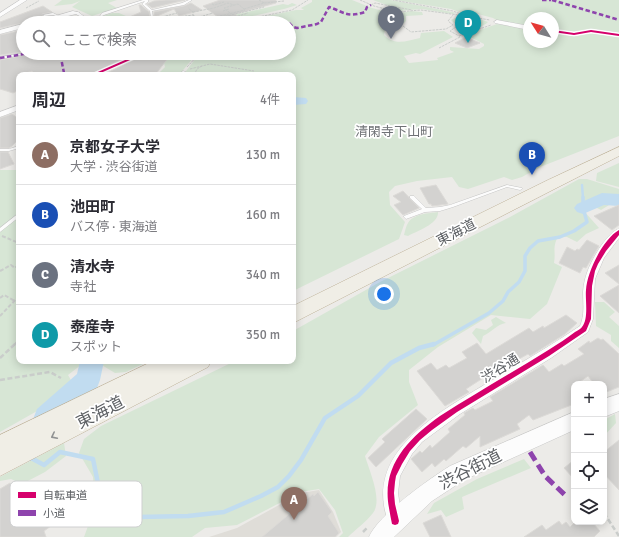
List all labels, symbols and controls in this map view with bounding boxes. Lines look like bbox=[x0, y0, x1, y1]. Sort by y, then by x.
pin: C bbox=[378, 6, 404, 39]
pin: D bbox=[455, 10, 481, 43]
north arrow bbox=[523, 12, 559, 48]
search box bbox=[16, 16, 296, 60]
icon: search bbox=[30, 27, 52, 49]
text: ここで検索 bbox=[62, 31, 137, 49]
text: 周辺 bbox=[32, 90, 66, 111]
text: 4件 bbox=[260, 92, 280, 108]
district label: 清閑寺下山町 bbox=[355, 124, 433, 140]
text: 京都女子大学 bbox=[70, 138, 160, 156]
pin: B bbox=[519, 142, 545, 175]
text: A bbox=[41, 147, 49, 163]
text: 130 m bbox=[246, 147, 280, 163]
text: 大学 · 渋谷街道 bbox=[70, 159, 158, 175]
text: 池田町 bbox=[70, 198, 115, 216]
text: B bbox=[41, 207, 49, 223]
text: 160 m bbox=[246, 207, 280, 223]
street label: 東海道 bbox=[434, 215, 479, 250]
text: バス停 · 東海道 bbox=[70, 219, 158, 235]
text: 清水寺 bbox=[70, 258, 115, 276]
text: C bbox=[41, 267, 49, 283]
text: 340 m bbox=[246, 267, 280, 283]
text: 寺社 bbox=[70, 279, 96, 295]
your location bbox=[374, 284, 394, 304]
text: 泰産寺 bbox=[70, 318, 115, 336]
text: D bbox=[41, 327, 49, 343]
text: 350 m bbox=[246, 327, 280, 343]
text: スポット bbox=[70, 339, 122, 355]
street label: 渋谷通 bbox=[478, 350, 523, 387]
map controls bbox=[571, 381, 607, 525]
button: + bbox=[571, 381, 607, 417]
street label: 東海道 bbox=[73, 392, 128, 433]
button: − bbox=[571, 417, 607, 453]
one-way arrow bbox=[51, 431, 59, 439]
street label: 渋谷街道 bbox=[435, 445, 505, 494]
button: locate bbox=[571, 453, 607, 489]
legend bbox=[10, 481, 142, 527]
pin: A bbox=[281, 487, 307, 520]
text: 自転車道 bbox=[43, 489, 87, 502]
button: layers bbox=[571, 489, 607, 525]
text: 小道 bbox=[43, 507, 65, 520]

